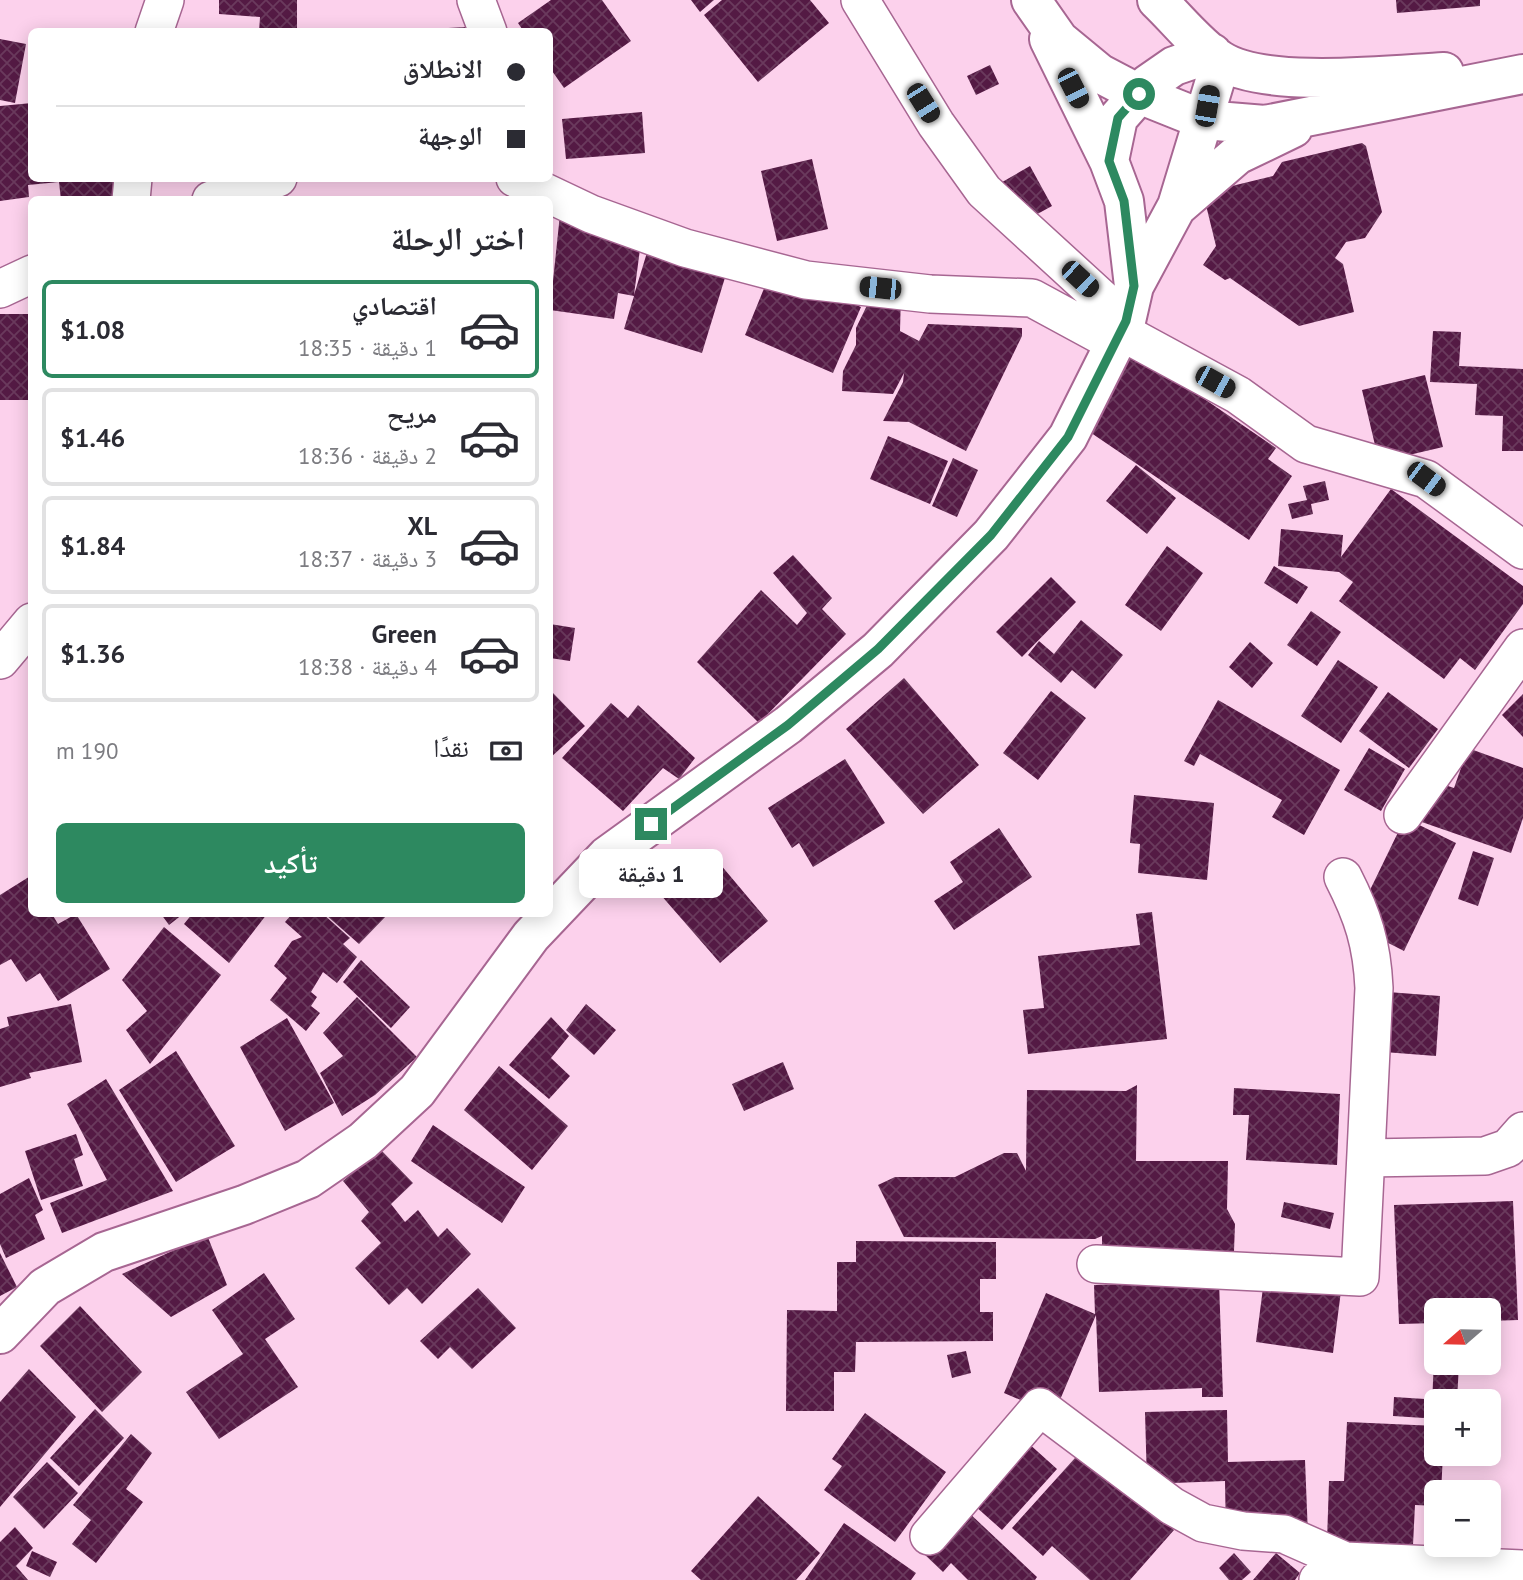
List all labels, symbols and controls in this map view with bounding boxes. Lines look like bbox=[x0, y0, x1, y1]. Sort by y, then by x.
text: الانطلاق bbox=[403, 52, 483, 85]
car bbox=[1055, 65, 1092, 111]
route start bbox=[1123, 78, 1155, 110]
car bbox=[903, 80, 944, 126]
car bbox=[1194, 83, 1221, 129]
text: الوجهة bbox=[418, 119, 483, 152]
text: اختر الرحلة bbox=[391, 217, 525, 259]
car bbox=[1058, 257, 1103, 301]
car bbox=[859, 275, 902, 301]
text: اقتصادي bbox=[352, 289, 437, 322]
icon: car bbox=[458, 298, 521, 361]
text: $1.08 bbox=[60, 313, 125, 346]
text: 1 دقيقة · 18:35 bbox=[298, 333, 437, 362]
car bbox=[1192, 363, 1239, 401]
text: مريح bbox=[387, 397, 437, 430]
icon: car bbox=[458, 406, 521, 469]
text: $1.46 bbox=[60, 421, 125, 454]
text: 2 دقيقة · 18:36 bbox=[298, 441, 437, 470]
car bbox=[1403, 458, 1450, 500]
text: XL bbox=[407, 509, 437, 542]
icon: car bbox=[458, 514, 521, 577]
text: $1.84 bbox=[60, 529, 125, 562]
text: 3 دقيقة · 18:37 bbox=[298, 544, 437, 573]
text: Green bbox=[372, 617, 437, 650]
icon: car bbox=[458, 622, 521, 685]
text: $1.36 bbox=[60, 637, 125, 670]
text: 4 دقيقة · 18:38 bbox=[298, 652, 437, 681]
text: نقدًا bbox=[433, 731, 469, 764]
icon: cash bbox=[487, 732, 525, 770]
text: 190 m bbox=[56, 736, 118, 765]
route end bbox=[635, 808, 667, 840]
button: تأكيد bbox=[56, 823, 525, 903]
callout: 1 دقيقة bbox=[579, 848, 723, 898]
text: 1 دقيقة bbox=[617, 859, 685, 888]
north arrow bbox=[1424, 1298, 1502, 1376]
map controls bbox=[1424, 1298, 1501, 1557]
button: + bbox=[1424, 1389, 1501, 1466]
button: − bbox=[1424, 1480, 1501, 1557]

